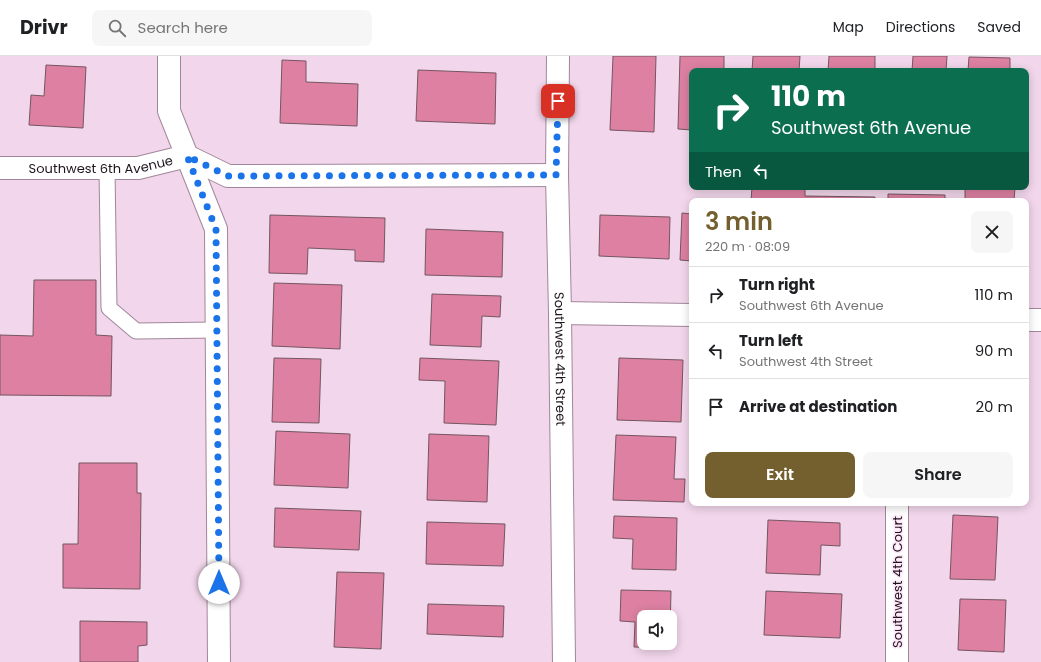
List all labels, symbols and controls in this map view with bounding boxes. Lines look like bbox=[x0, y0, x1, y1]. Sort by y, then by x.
search box bbox=[92, 10, 372, 46]
text: Drivr bbox=[20, 14, 68, 41]
icon: search bbox=[106, 17, 128, 39]
text: Search here bbox=[138, 17, 228, 38]
text: Map bbox=[833, 17, 864, 37]
text: Directions bbox=[886, 17, 955, 37]
text: Saved bbox=[977, 17, 1021, 37]
text: 110 m bbox=[771, 77, 846, 116]
pin bbox=[541, 84, 575, 118]
icon: right bbox=[705, 84, 757, 136]
icon: arrive bbox=[547, 90, 569, 112]
text: Southwest 6th Avenue bbox=[771, 115, 971, 140]
street label: Southwest 6th Avenue bbox=[29, 150, 175, 178]
icon: left bbox=[750, 160, 772, 182]
text: Then bbox=[705, 161, 742, 182]
text: 3 min bbox=[705, 205, 773, 238]
button: close bbox=[971, 211, 1013, 253]
text: 220 m · 08:09 bbox=[705, 237, 790, 256]
text: Turn right bbox=[739, 274, 815, 295]
icon: right bbox=[705, 284, 727, 306]
text: 110 m bbox=[975, 284, 1013, 305]
street label: Southwest 4th Street bbox=[550, 292, 571, 426]
text: Southwest 6th Avenue bbox=[739, 296, 884, 315]
text: Turn left bbox=[739, 330, 803, 351]
icon: left bbox=[705, 340, 727, 362]
text: 90 m bbox=[975, 340, 1013, 361]
text: Southwest 4th Street bbox=[739, 352, 873, 371]
icon: arrive bbox=[705, 396, 727, 418]
text: Arrive at destination bbox=[739, 396, 897, 417]
text: 20 m bbox=[975, 396, 1013, 417]
button: Exit bbox=[705, 452, 855, 498]
button: Share bbox=[863, 452, 1013, 498]
street label: Southwest 4th Court bbox=[888, 516, 907, 648]
position arrow bbox=[198, 562, 240, 604]
map controls bbox=[637, 610, 677, 650]
button: sound bbox=[637, 610, 677, 650]

